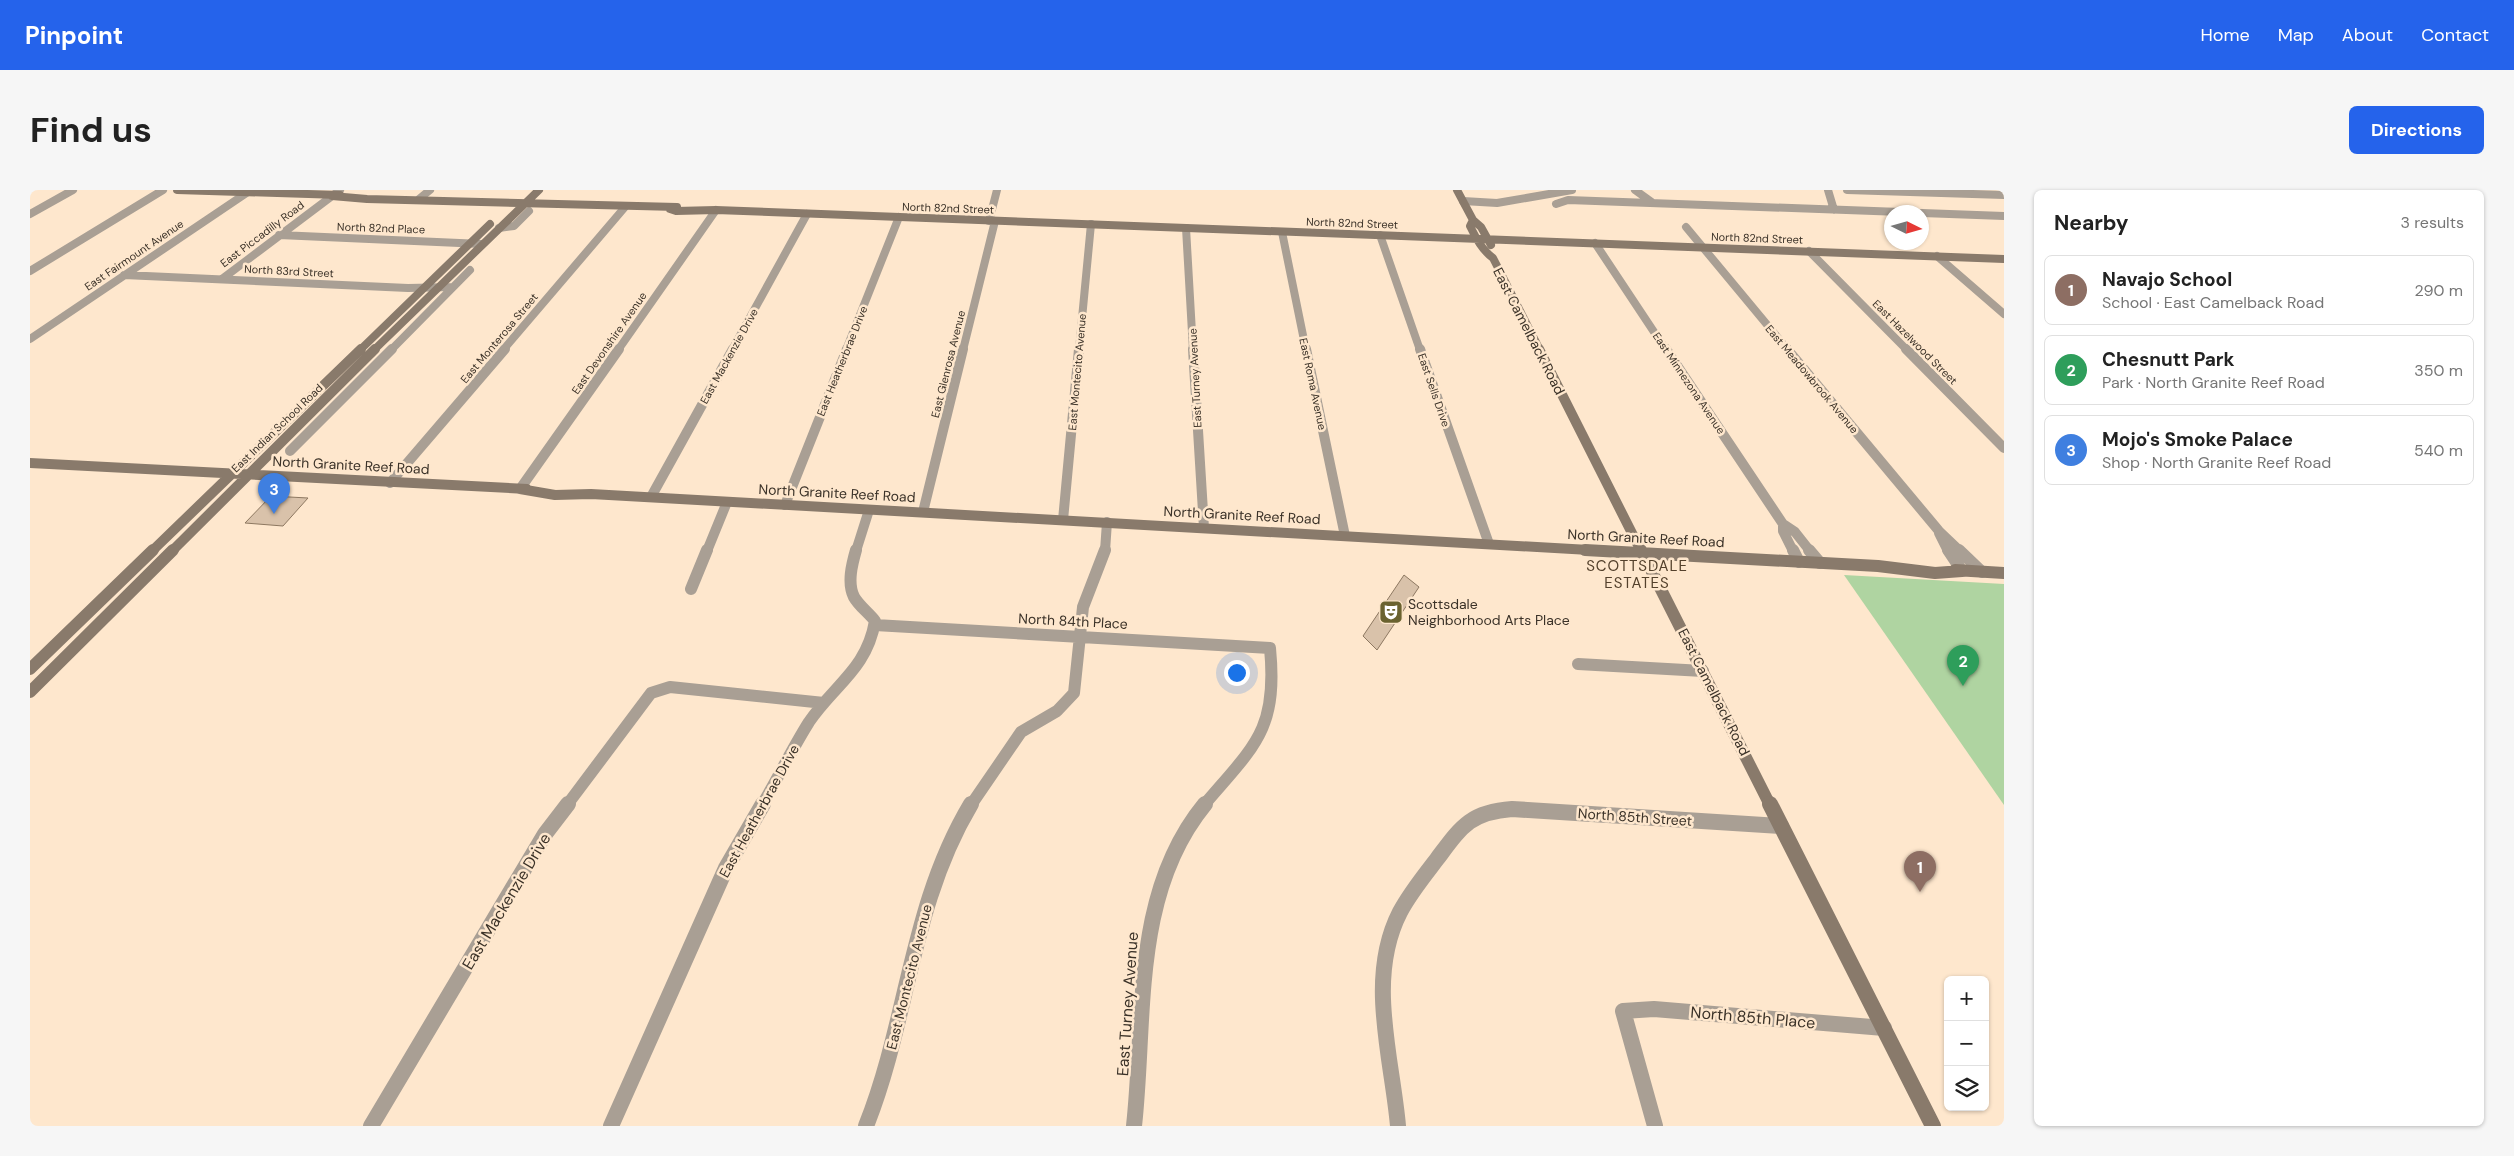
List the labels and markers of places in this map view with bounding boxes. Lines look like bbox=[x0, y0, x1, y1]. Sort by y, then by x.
pin: 3 bbox=[258, 473, 290, 514]
place label: Scottsdale Neighborhood Arts Place bbox=[1408, 595, 1570, 629]
theatre icon: Scottsdale Neighborhood Arts Place bbox=[1378, 599, 1404, 625]
pin: 2 bbox=[1947, 645, 1979, 686]
pin: 1 bbox=[1904, 851, 1936, 892]

